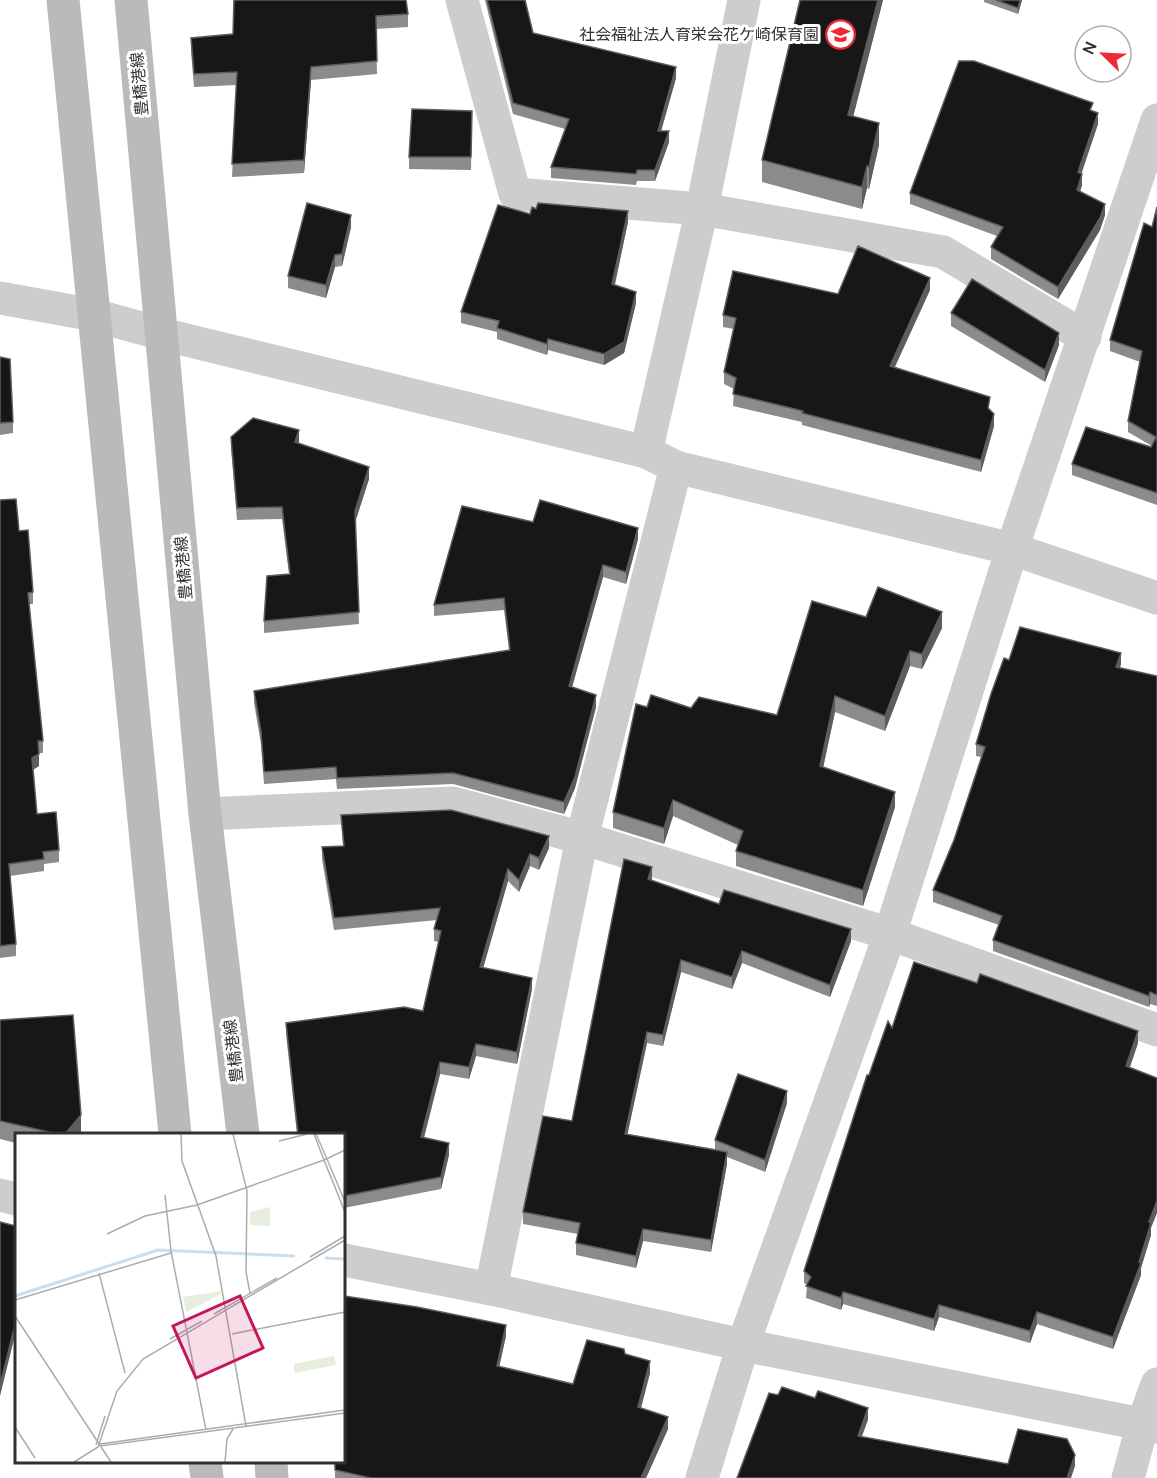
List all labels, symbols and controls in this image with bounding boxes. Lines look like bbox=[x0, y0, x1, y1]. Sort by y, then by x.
school or university icon: 社会福祉法人育栄会花ケ崎保育園 bbox=[824, 18, 856, 50]
place label: 社会福祉法人育栄会花ケ崎保育園 bbox=[579, 23, 819, 45]
north arrow bbox=[1073, 24, 1133, 84]
text: N bbox=[1077, 38, 1102, 58]
street label: 豊橋港線 bbox=[125, 51, 153, 117]
street label: 豊橋港線 bbox=[169, 535, 197, 601]
street label: 豊橋港線 bbox=[218, 1018, 248, 1084]
inset map bbox=[15, 1133, 345, 1463]

